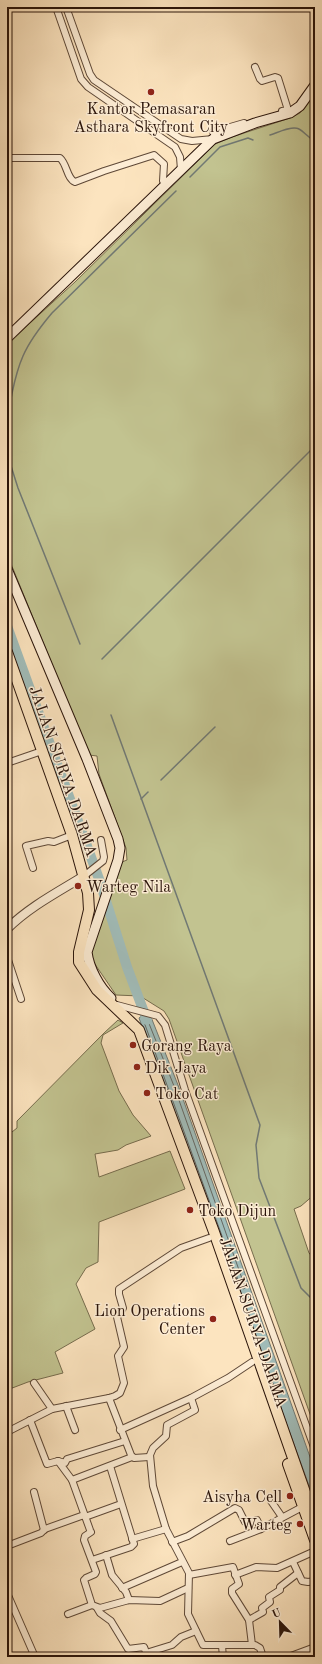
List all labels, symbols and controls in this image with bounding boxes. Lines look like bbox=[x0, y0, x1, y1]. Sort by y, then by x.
marker: Kantor Pemasaran Asthara Skyfront City bbox=[146, 87, 156, 97]
place label: Kantor Pemasaran Asthara Skyfront City bbox=[74, 102, 229, 136]
street label: JALAN SURYA DARMA bbox=[25, 684, 99, 859]
place label: Warteg Nila bbox=[86, 880, 171, 896]
marker: Warteg Nila bbox=[73, 881, 83, 891]
place label: Gorang Raya bbox=[141, 1039, 232, 1055]
marker: Gorang Raya bbox=[128, 1040, 138, 1050]
place label: Dik Jaya bbox=[145, 1061, 207, 1077]
marker: Dik Jaya bbox=[132, 1062, 142, 1072]
place label: Toko Cat bbox=[155, 1087, 219, 1103]
marker: Toko Cat bbox=[142, 1088, 152, 1098]
place label: Toko Dijun bbox=[198, 1204, 276, 1220]
marker: Toko Dijun bbox=[185, 1205, 195, 1215]
street label: JALAN SURYA DARMA bbox=[215, 1235, 289, 1410]
place label: Lion Operations Center bbox=[94, 1304, 205, 1338]
marker: Lion Operations Center bbox=[208, 1314, 218, 1324]
place label: Aisyha Cell bbox=[202, 1490, 282, 1506]
marker: Aisyha Cell bbox=[285, 1491, 295, 1501]
place label: Warteg bbox=[240, 1518, 292, 1534]
marker: Warteg bbox=[295, 1519, 305, 1529]
north arrow bbox=[260, 1602, 300, 1642]
text: U bbox=[271, 1607, 283, 1621]

